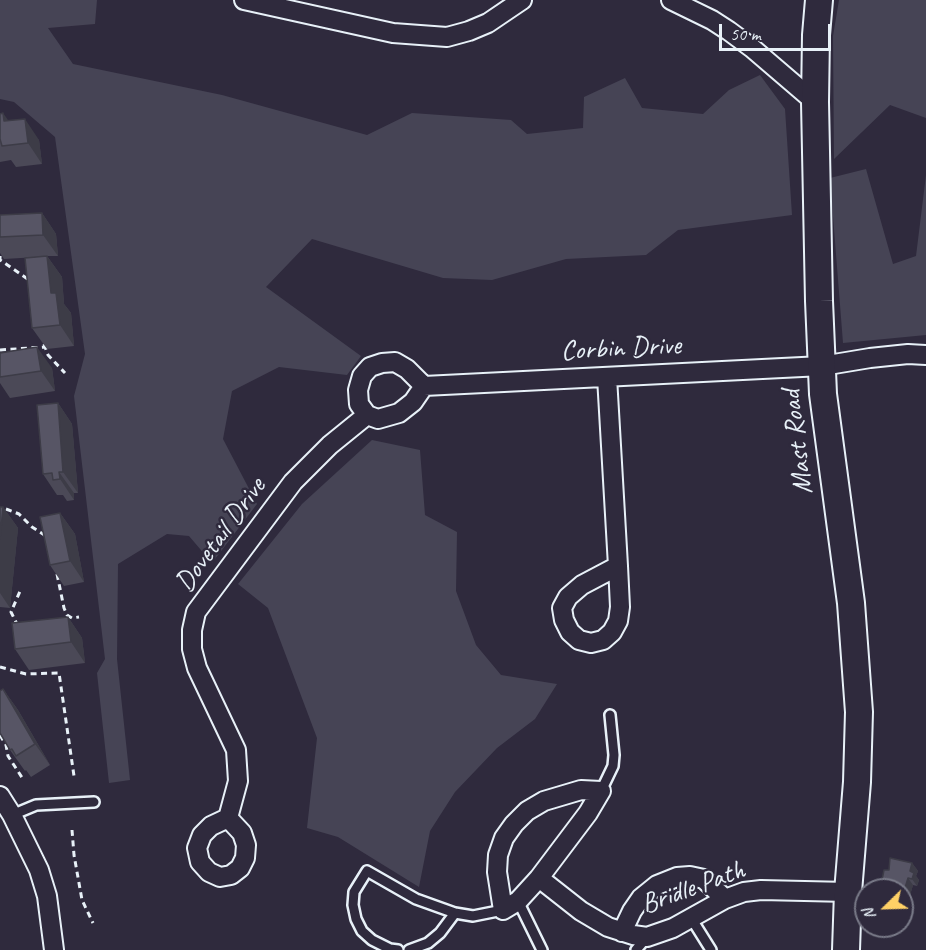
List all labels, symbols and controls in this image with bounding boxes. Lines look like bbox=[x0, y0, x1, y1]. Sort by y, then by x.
scale bar bbox=[722, 12, 834, 50]
text: 50 m bbox=[730, 23, 761, 45]
street label: Corbin Drive bbox=[560, 329, 682, 369]
street label: Mast Road bbox=[775, 388, 821, 496]
street label: Dovetail Drive bbox=[168, 471, 274, 599]
street label: Bridle Path bbox=[637, 854, 749, 922]
north arrow bbox=[854, 878, 914, 938]
text: N bbox=[858, 906, 880, 923]

